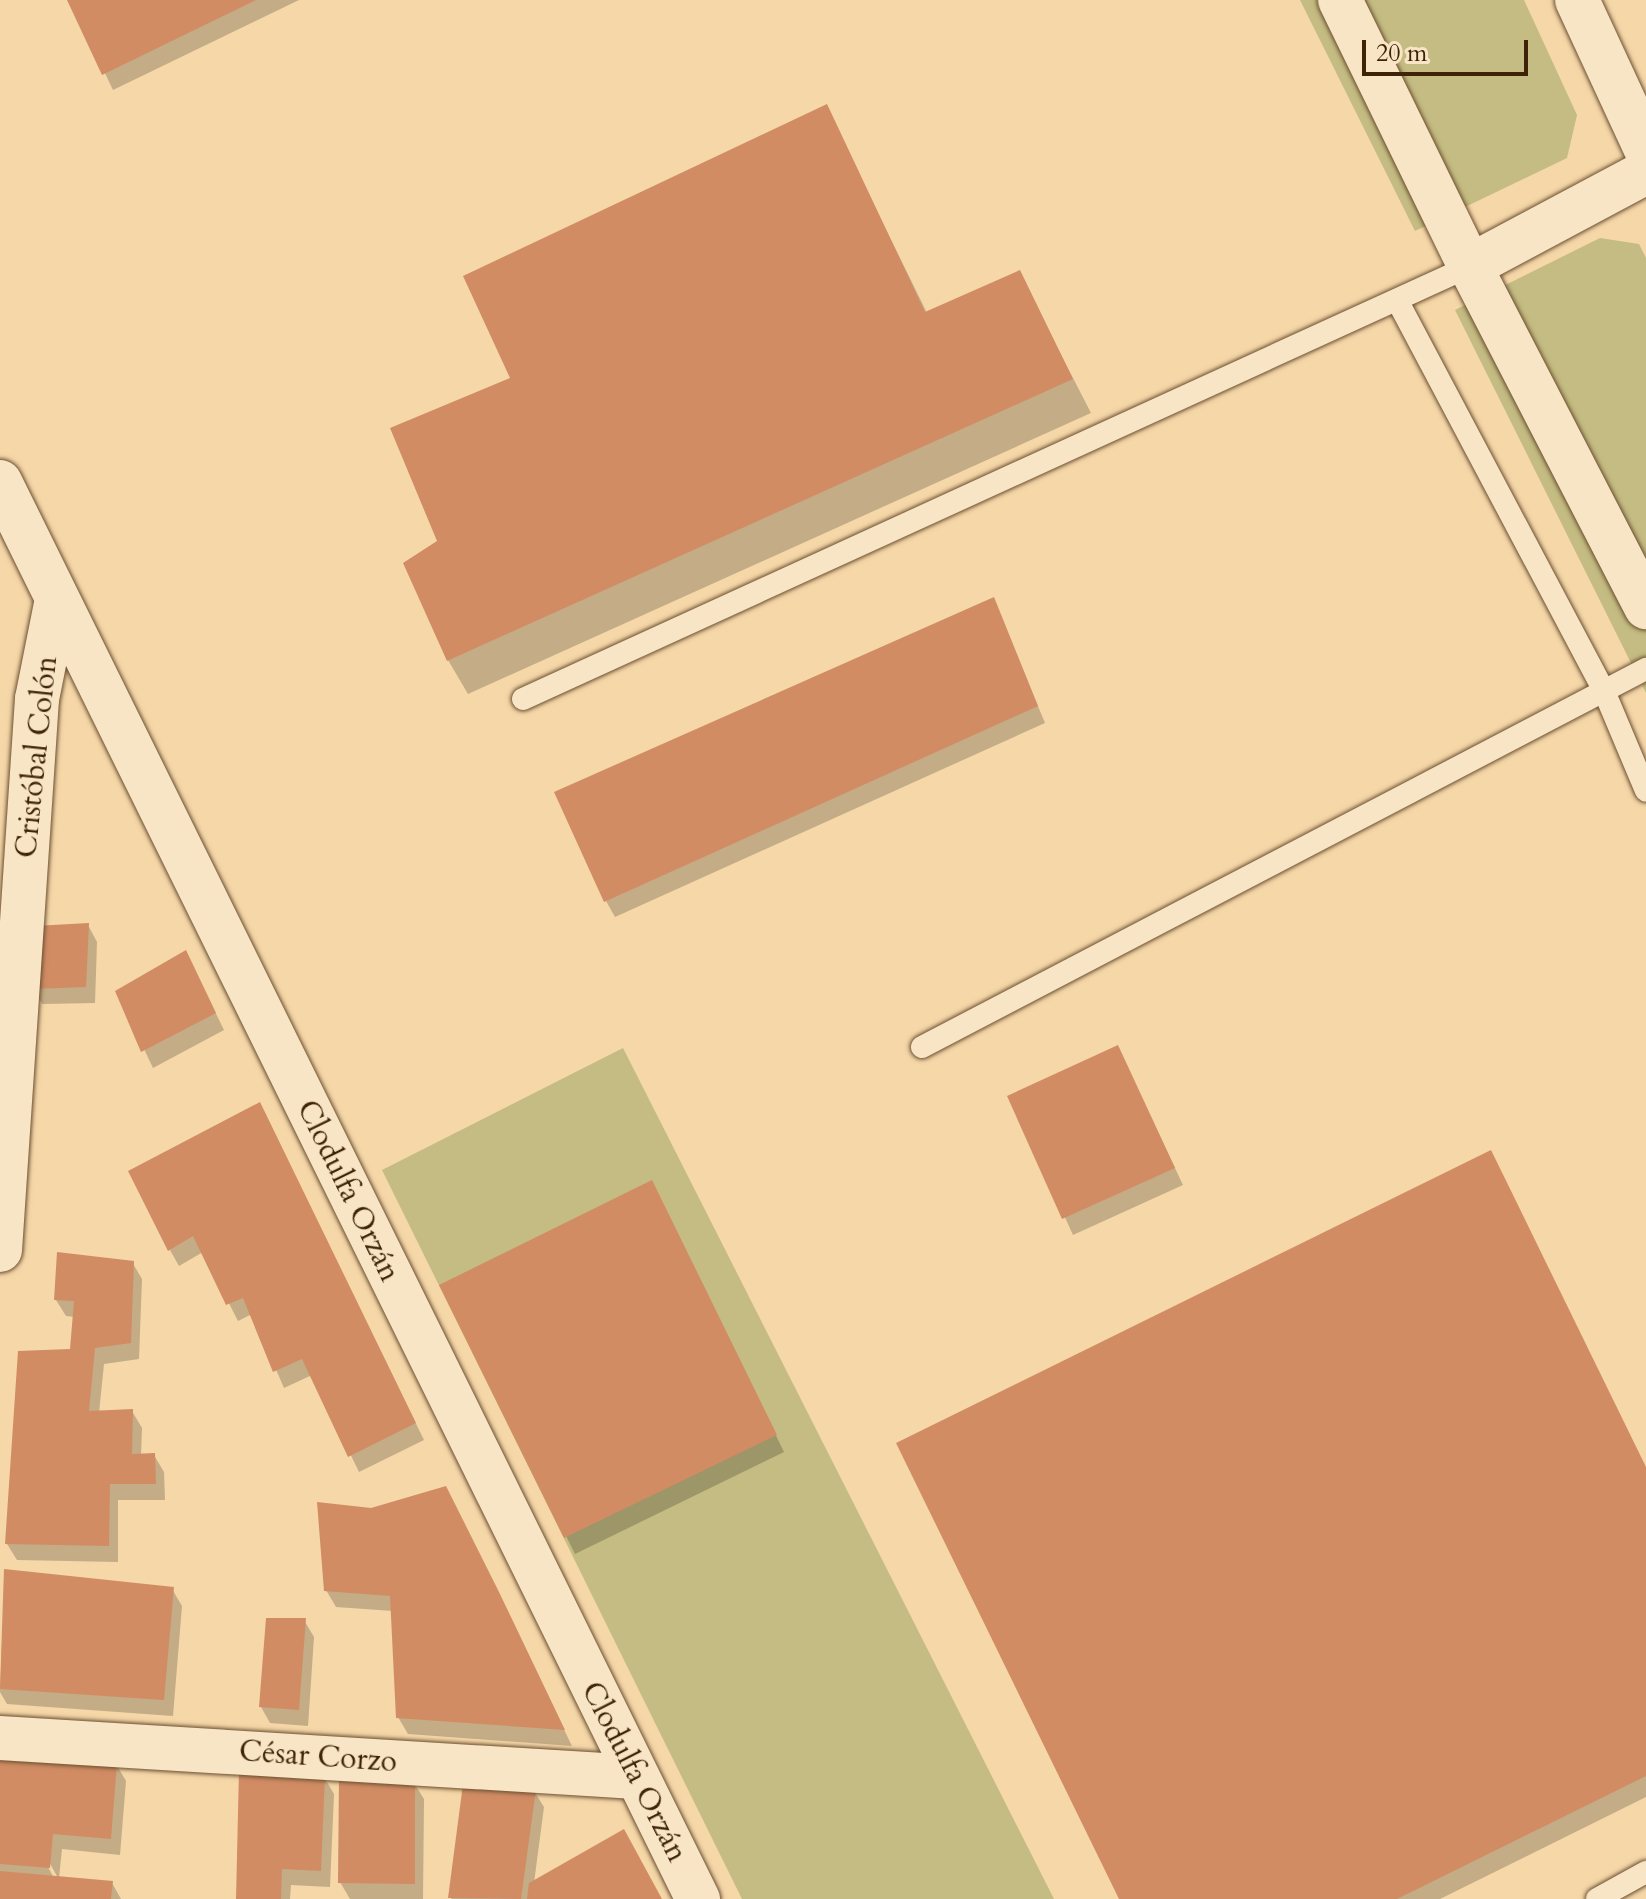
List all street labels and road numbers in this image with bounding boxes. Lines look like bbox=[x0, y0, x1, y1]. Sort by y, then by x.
street label: Cristóbal Colón bbox=[8, 654, 66, 860]
street label: Clodulfa Orzán bbox=[289, 1094, 407, 1288]
street label: Clodulfa Orzán bbox=[573, 1676, 695, 1868]
street label: César Corzo bbox=[238, 1734, 398, 1780]

